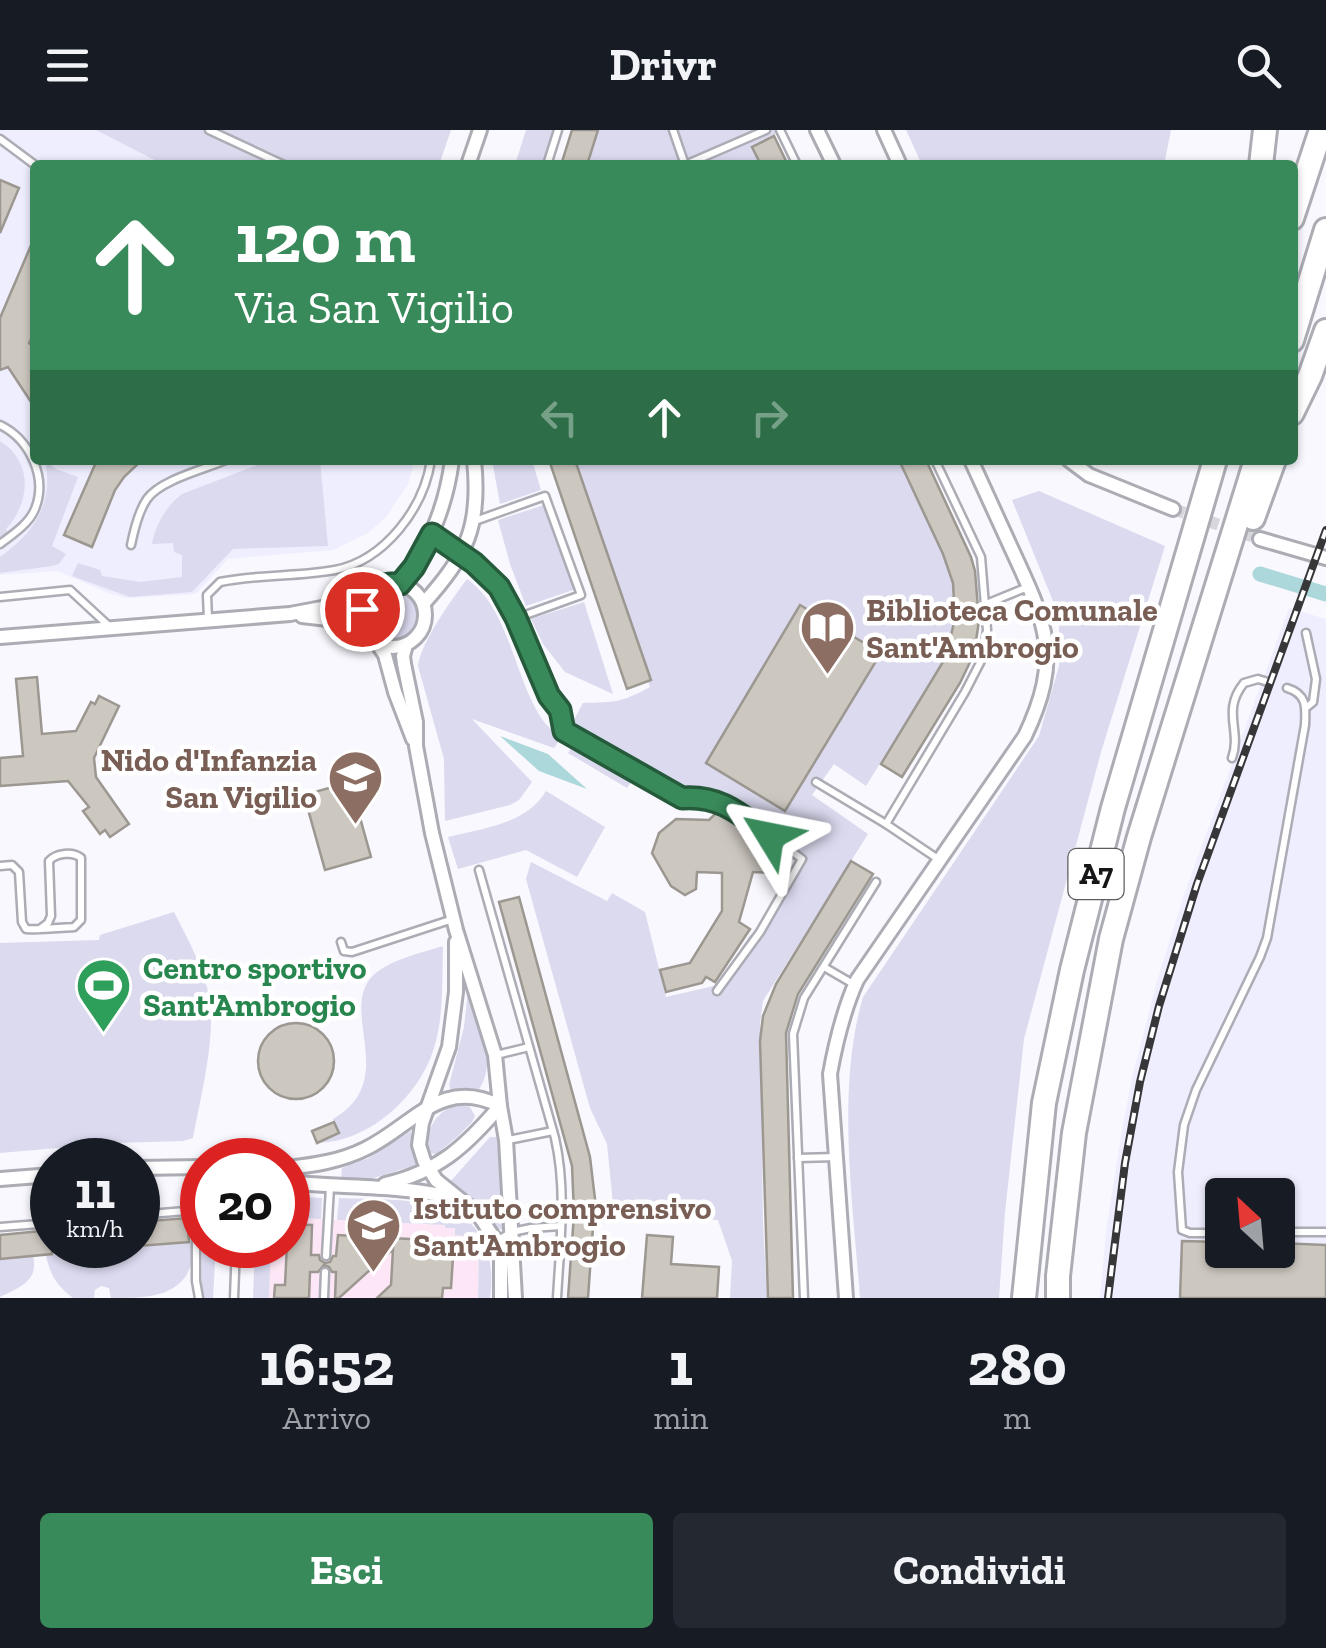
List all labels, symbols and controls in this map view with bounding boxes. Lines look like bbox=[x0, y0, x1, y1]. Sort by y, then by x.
icon: menu bbox=[40, 38, 95, 93]
text: Drivr bbox=[609, 38, 717, 92]
icon: search bbox=[1231, 38, 1286, 93]
text: 120 m bbox=[235, 196, 416, 280]
icon: ahead bbox=[70, 200, 200, 330]
text: Via San Vigilio bbox=[235, 281, 514, 335]
icon: left bbox=[532, 390, 587, 445]
icon: ahead bbox=[637, 390, 692, 445]
icon: right bbox=[742, 390, 797, 445]
pin bbox=[320, 567, 405, 652]
icon: arrive bbox=[335, 582, 390, 637]
place label: Biblioteca Comunale Sant'Ambrogio bbox=[866, 591, 1158, 666]
library icon: Biblioteca Comunale Sant'Ambrogio bbox=[797, 598, 857, 677]
place label: Nido d'Infanzia San Vigilio bbox=[101, 741, 317, 816]
school or university icon: Nido d'Infanzia San Vigilio bbox=[326, 748, 386, 827]
position arrow bbox=[718, 784, 822, 888]
road number: A7 bbox=[1068, 849, 1124, 899]
place label: Centro sportivo Sant'Ambrogio bbox=[143, 949, 367, 1024]
sports icon: Centro sportivo Sant'Ambrogio bbox=[74, 956, 134, 1035]
speed limit sign: 20 bbox=[180, 1138, 310, 1268]
text: 11 bbox=[75, 1161, 115, 1221]
north arrow bbox=[1205, 1178, 1295, 1268]
map controls bbox=[1205, 1178, 1295, 1268]
place label: Istituto comprensivo Sant'Ambrogio bbox=[413, 1189, 712, 1264]
school or university icon: Istituto comprensivo Sant'Ambrogio bbox=[344, 1196, 404, 1275]
text: km/h bbox=[66, 1213, 124, 1243]
text: 16:52 bbox=[259, 1328, 394, 1400]
text: 1 bbox=[669, 1328, 693, 1400]
text: 280 bbox=[968, 1328, 1067, 1400]
text: Arrivo bbox=[283, 1399, 371, 1437]
text: min bbox=[653, 1399, 708, 1437]
text: m bbox=[1003, 1399, 1031, 1437]
button: Esci bbox=[40, 1513, 653, 1628]
button: Condividi bbox=[673, 1513, 1286, 1628]

